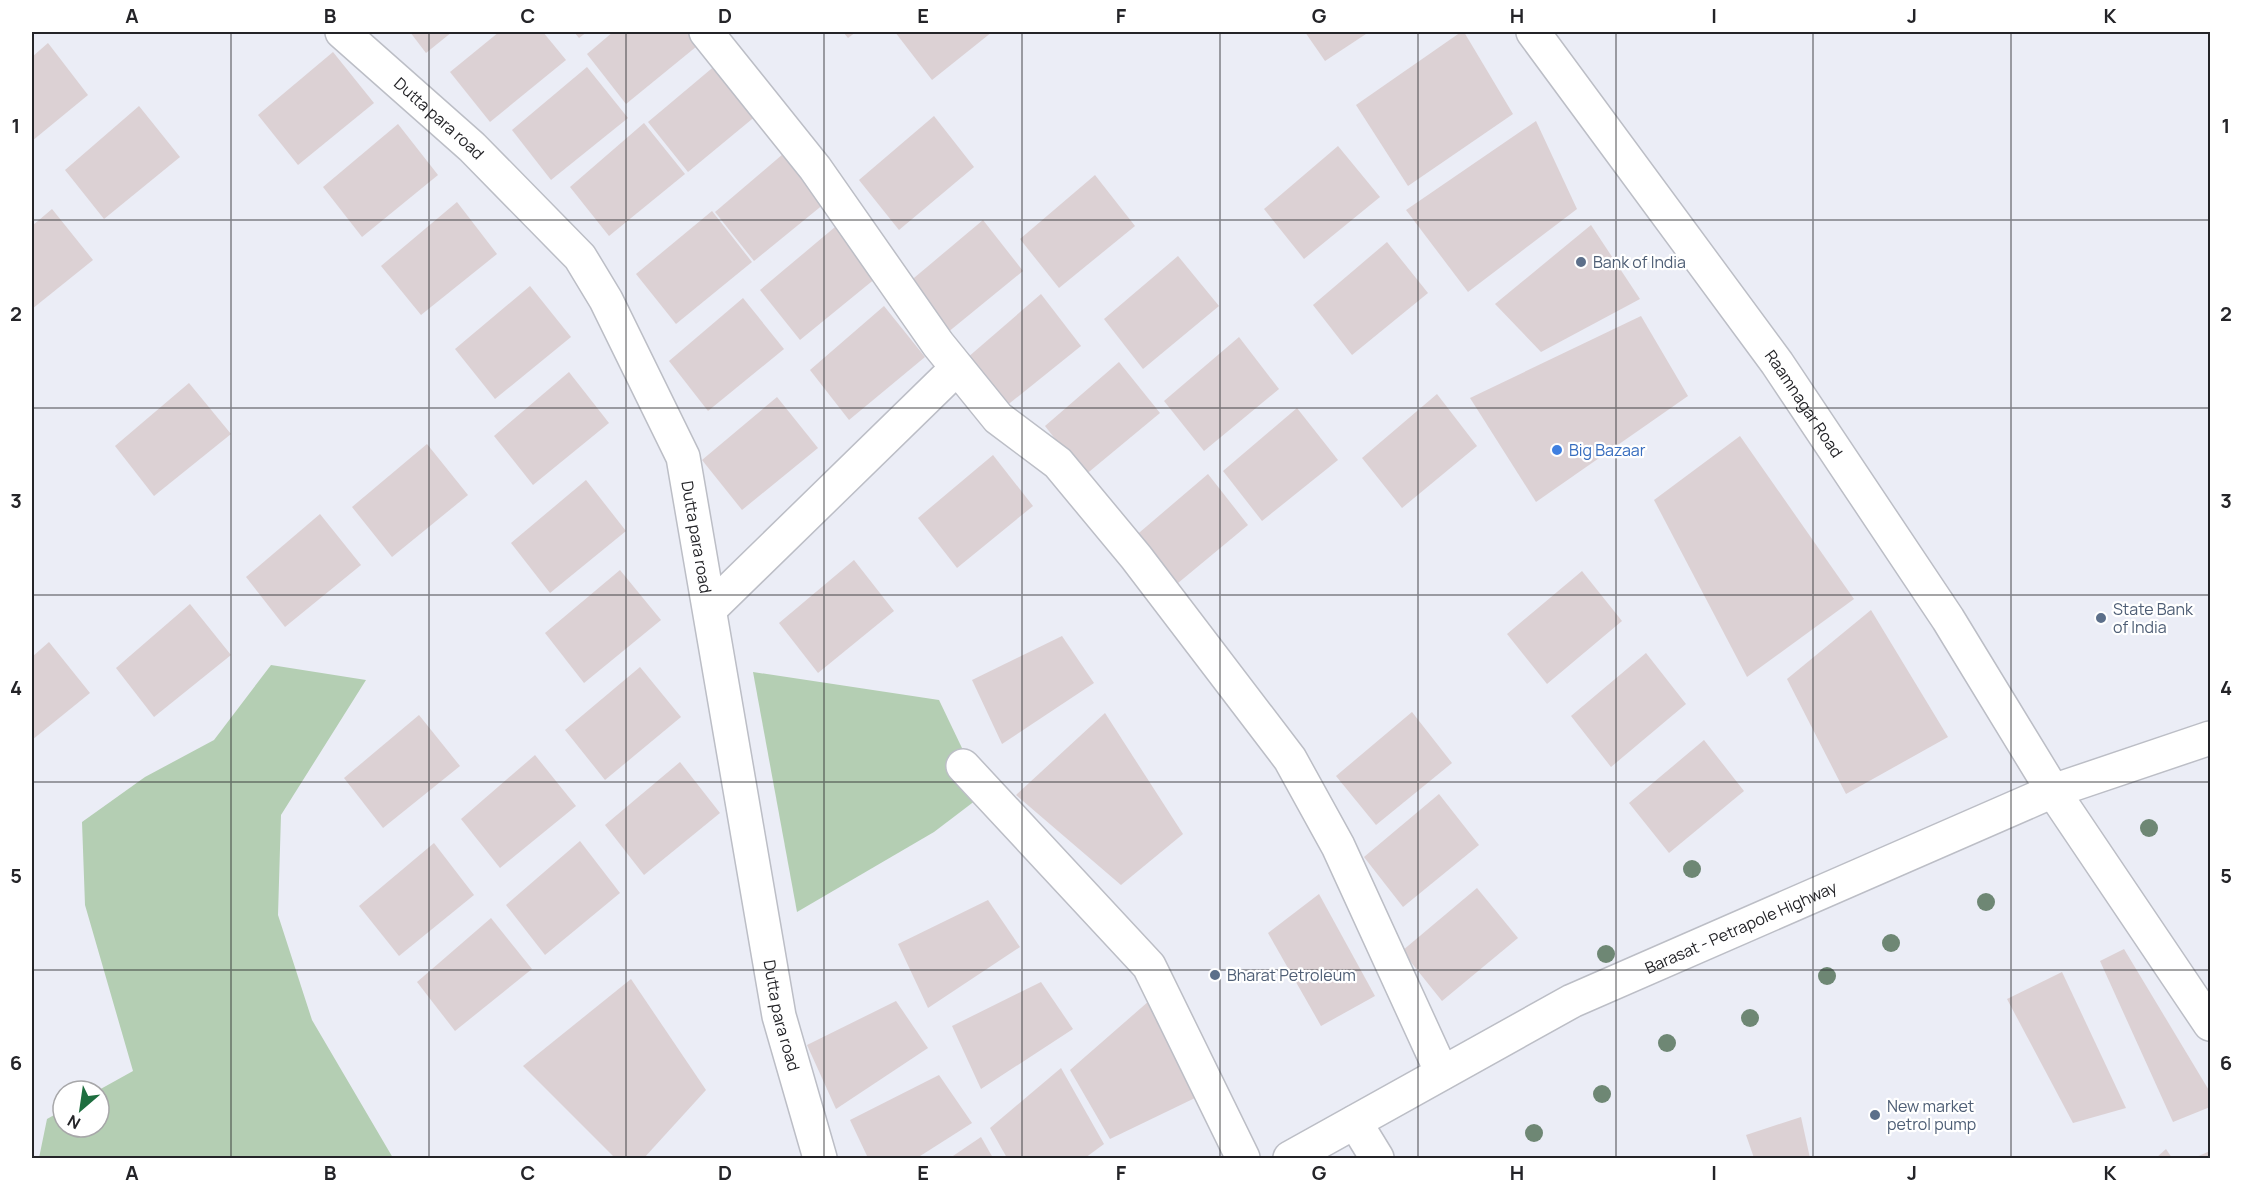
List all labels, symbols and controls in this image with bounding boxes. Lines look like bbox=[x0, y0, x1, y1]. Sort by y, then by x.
text: A bbox=[125, 2, 139, 29]
text: B bbox=[324, 2, 337, 29]
text: C bbox=[521, 2, 535, 29]
text: D bbox=[718, 2, 732, 29]
text: E bbox=[917, 2, 929, 29]
text: F bbox=[1116, 2, 1127, 29]
text: G bbox=[1312, 2, 1327, 29]
text: H bbox=[1510, 2, 1524, 29]
text: I bbox=[1711, 2, 1717, 29]
text: J bbox=[1907, 2, 1917, 29]
text: K bbox=[2104, 2, 2117, 29]
street label: Dutta para road bbox=[390, 72, 489, 164]
text: 1 bbox=[12, 112, 20, 139]
text: 1 bbox=[2222, 112, 2230, 139]
place label: Bank of India bbox=[1593, 251, 1686, 273]
marker: Bank of India bbox=[1574, 255, 1588, 269]
text: 2 bbox=[10, 300, 22, 327]
text: 2 bbox=[2220, 300, 2232, 327]
street label: Raamnagar Road bbox=[1760, 345, 1848, 462]
place label: Big Bazaar bbox=[1569, 439, 1646, 461]
marker: Big Bazaar bbox=[1550, 443, 1564, 457]
street label: Dutta para road bbox=[676, 479, 717, 595]
text: 3 bbox=[10, 487, 22, 514]
text: 3 bbox=[2220, 487, 2232, 514]
place label: State Bank of India bbox=[2113, 598, 2194, 638]
marker: State Bank of India bbox=[2094, 611, 2108, 625]
text: 4 bbox=[10, 674, 22, 701]
text: 4 bbox=[2220, 674, 2232, 701]
text: 5 bbox=[10, 862, 22, 889]
text: 5 bbox=[2220, 862, 2232, 889]
street label: Barasat - Petrapole Highway bbox=[1641, 876, 1841, 979]
street label: Dutta para road bbox=[759, 958, 805, 1074]
place label: Bharat Petroleum bbox=[1227, 964, 1356, 986]
marker: Bharat Petroleum bbox=[1208, 968, 1222, 982]
text: 6 bbox=[10, 1049, 22, 1076]
text: 6 bbox=[2220, 1049, 2232, 1076]
north arrow bbox=[51, 1079, 111, 1139]
place label: New market petrol pump bbox=[1887, 1095, 1976, 1135]
marker: New market petrol pump bbox=[1868, 1108, 1882, 1122]
text: N bbox=[63, 1110, 84, 1135]
text: A bbox=[125, 1159, 139, 1186]
text: B bbox=[324, 1159, 337, 1186]
text: C bbox=[521, 1159, 535, 1186]
text: D bbox=[718, 1159, 732, 1186]
text: E bbox=[917, 1159, 929, 1186]
text: F bbox=[1116, 1159, 1127, 1186]
text: G bbox=[1312, 1159, 1327, 1186]
text: H bbox=[1510, 1159, 1524, 1186]
text: I bbox=[1711, 1159, 1717, 1186]
text: J bbox=[1907, 1159, 1917, 1186]
text: K bbox=[2104, 1159, 2117, 1186]

